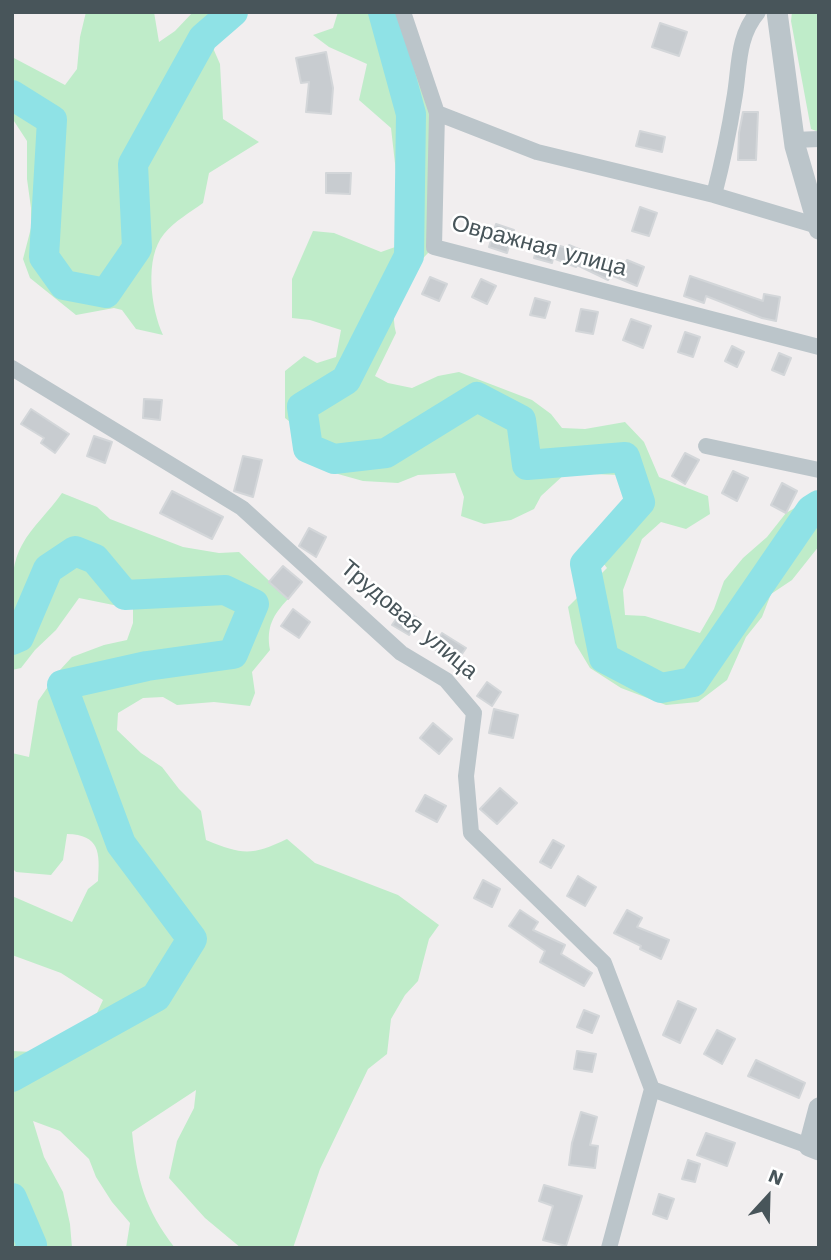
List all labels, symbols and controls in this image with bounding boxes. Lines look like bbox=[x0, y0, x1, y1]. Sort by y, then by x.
street label: Овражная улица bbox=[448, 209, 630, 283]
street label: Трудовая улица bbox=[335, 555, 483, 685]
north arrow bbox=[733, 1162, 803, 1232]
text: N bbox=[765, 1164, 787, 1190]

